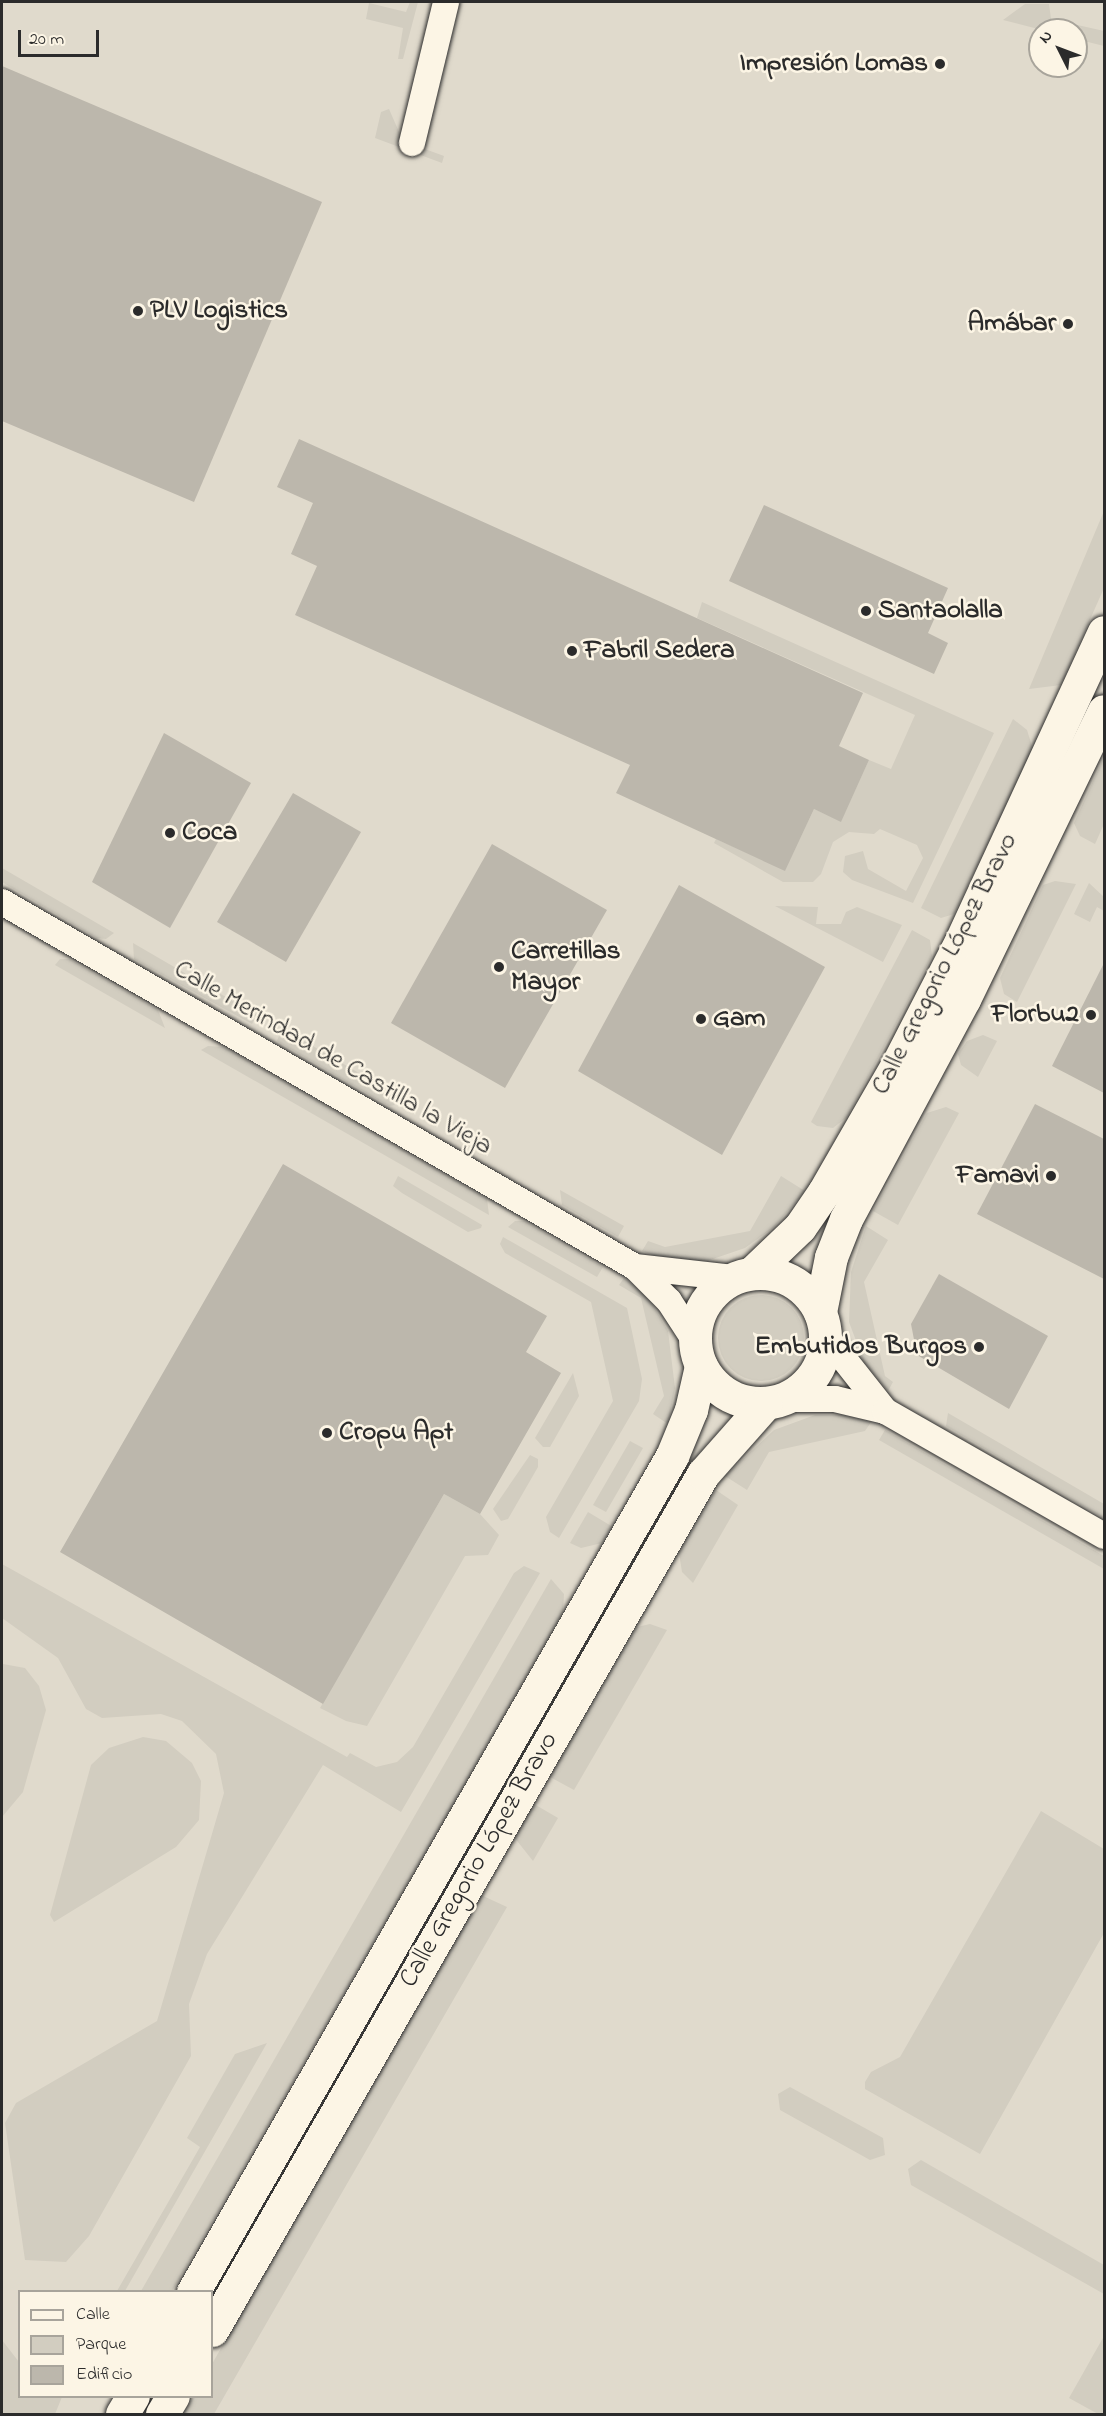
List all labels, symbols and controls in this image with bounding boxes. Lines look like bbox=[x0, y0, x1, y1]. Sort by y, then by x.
scale bar bbox=[21, 18, 102, 56]
north arrow bbox=[1028, 18, 1088, 78]
text: N bbox=[1034, 25, 1059, 49]
text: 20 m bbox=[29, 27, 64, 53]
place label: Impresión Lomas bbox=[740, 48, 928, 80]
marker: Impresión Lomas bbox=[933, 57, 947, 71]
place label: PLV Logistics bbox=[150, 295, 288, 327]
marker: PLV Logistics bbox=[131, 304, 145, 318]
place label: Amábar bbox=[968, 308, 1056, 340]
marker: Amábar bbox=[1061, 317, 1075, 331]
place label: Santaolalla bbox=[878, 595, 1003, 627]
marker: Santaolalla bbox=[859, 604, 873, 618]
place label: Fabril Sedera bbox=[584, 635, 734, 667]
marker: Fabril Sedera bbox=[565, 644, 579, 658]
place label: Coca bbox=[182, 817, 237, 849]
marker: Coca bbox=[163, 826, 177, 840]
street label: Calle Gregorio López Bravo bbox=[865, 828, 1025, 1100]
place label: Carretillas Mayor bbox=[511, 935, 621, 998]
street label: Calle Merindad de Castilla la Vieja bbox=[168, 953, 498, 1163]
marker: Carretillas Mayor bbox=[492, 960, 506, 974]
place label: Florbu2 bbox=[992, 999, 1079, 1031]
place label: Gam bbox=[713, 1003, 765, 1035]
marker: Florbu2 bbox=[1084, 1008, 1098, 1022]
marker: Gam bbox=[694, 1012, 708, 1026]
place label: Famavi bbox=[956, 1160, 1039, 1192]
marker: Famavi bbox=[1044, 1169, 1058, 1183]
place label: Embutidos Burgos bbox=[755, 1331, 967, 1363]
marker: Embutidos Burgos bbox=[972, 1340, 986, 1354]
place label: Cropu Apt bbox=[339, 1417, 453, 1449]
marker: Cropu Apt bbox=[320, 1426, 334, 1440]
street label: Calle Gregorio López Bravo bbox=[393, 1727, 565, 1993]
legend bbox=[18, 2290, 213, 2398]
text: Calle bbox=[76, 2302, 110, 2328]
text: Parque bbox=[76, 2332, 126, 2358]
text: Edificio bbox=[76, 2362, 132, 2388]

